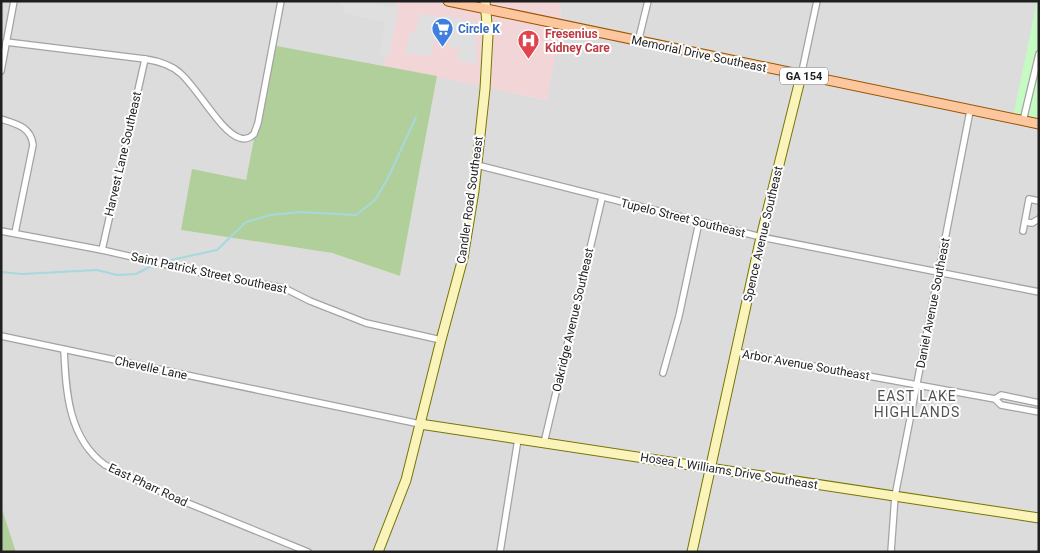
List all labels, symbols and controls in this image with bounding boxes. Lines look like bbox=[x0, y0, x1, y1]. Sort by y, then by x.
supermarket icon: Circle K bbox=[430, 17, 454, 48]
place label: Circle K bbox=[458, 22, 500, 36]
place label: Fresenius Kidney Care bbox=[545, 27, 610, 55]
hospital icon: Fresenius Kidney Care bbox=[517, 29, 541, 60]
street label: Memorial Drive Southeast bbox=[630, 33, 768, 75]
road number: GA 154 bbox=[780, 68, 828, 84]
street label: Harvest Lane Southeast bbox=[102, 90, 144, 218]
street label: Candler Road Southeast bbox=[454, 135, 486, 265]
street label: Spence Avenue Southeast bbox=[741, 165, 785, 303]
street label: Tupelo Street Southeast bbox=[619, 196, 747, 240]
street label: Daniel Avenue Southeast bbox=[913, 237, 953, 369]
street label: Oakridge Avenue Southeast bbox=[550, 247, 596, 393]
street label: Saint Patrick Street Southeast bbox=[130, 250, 288, 296]
street label: Arbor Avenue Southeast bbox=[741, 347, 871, 383]
street label: Chevelle Lane bbox=[113, 353, 189, 383]
district label: EAST LAKE HIGHLANDS bbox=[874, 388, 960, 420]
street label: Hosea L Williams Drive Southeast bbox=[639, 450, 819, 492]
street label: East Pharr Road bbox=[106, 461, 190, 509]

